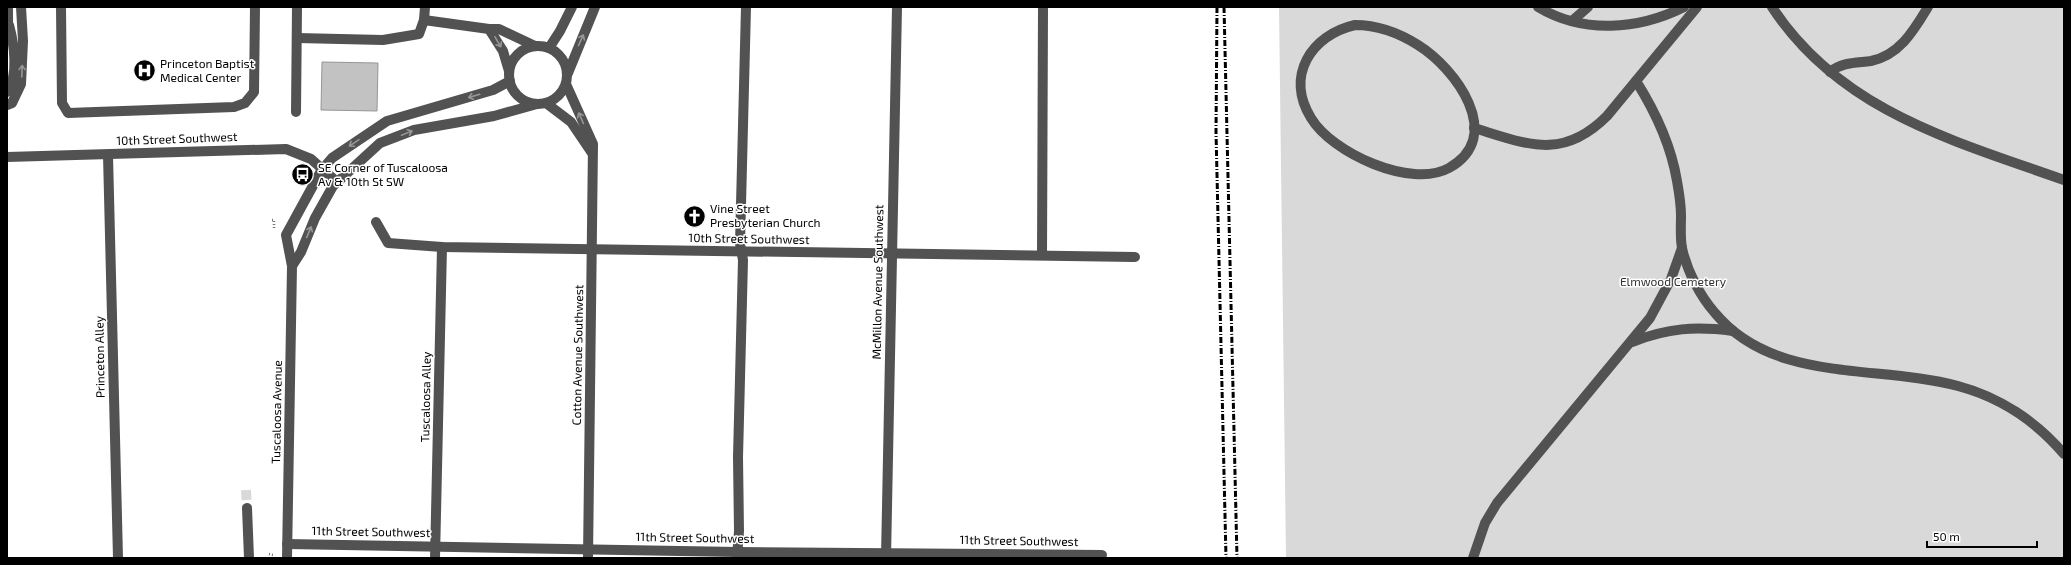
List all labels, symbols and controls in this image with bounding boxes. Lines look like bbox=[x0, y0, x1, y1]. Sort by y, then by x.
one-way arrow bbox=[578, 34, 585, 46]
one-way arrow bbox=[494, 36, 502, 48]
place label: Princeton Baptist Medical Center bbox=[160, 56, 255, 84]
hospital icon: Princeton Baptist Medical Center bbox=[132, 58, 158, 84]
one-way arrow bbox=[18, 65, 25, 78]
one-way arrow bbox=[468, 93, 481, 100]
one-way arrow bbox=[577, 112, 584, 124]
one-way arrow bbox=[400, 128, 412, 136]
street label: 10th Street Southwest bbox=[116, 129, 238, 147]
one-way arrow bbox=[349, 139, 360, 147]
place label: SE Corner of Tuscaloosa Av & 10th St SW bbox=[318, 160, 448, 188]
bus stop icon: SE Corner of Tuscaloosa Av & 10th St SW bbox=[290, 162, 316, 188]
place label: Vine Street Presbyterian Church bbox=[710, 201, 821, 229]
church icon: Vine Street Presbyterian Church bbox=[681, 203, 707, 229]
street label: McMillon Avenue Southwest bbox=[869, 204, 885, 360]
one-way arrow bbox=[306, 226, 314, 238]
street label: 10th Street Southwest bbox=[688, 230, 810, 246]
park label: Elmwood Cemetery bbox=[1620, 274, 1727, 288]
street label: Cotton Avenue Southwest bbox=[569, 284, 585, 425]
street label: Princeton Alley bbox=[91, 315, 107, 398]
street label: Tuscaloosa Alley bbox=[417, 351, 433, 443]
street label: Tuscaloosa Avenue bbox=[268, 360, 284, 464]
street label: 11th Street Southwest bbox=[312, 523, 431, 539]
scale bar bbox=[1927, 523, 2037, 549]
street label: 11th Street Southwest bbox=[636, 529, 755, 545]
text: 50 m bbox=[1933, 529, 1960, 543]
street label: 11th Street Southwest bbox=[960, 532, 1079, 548]

